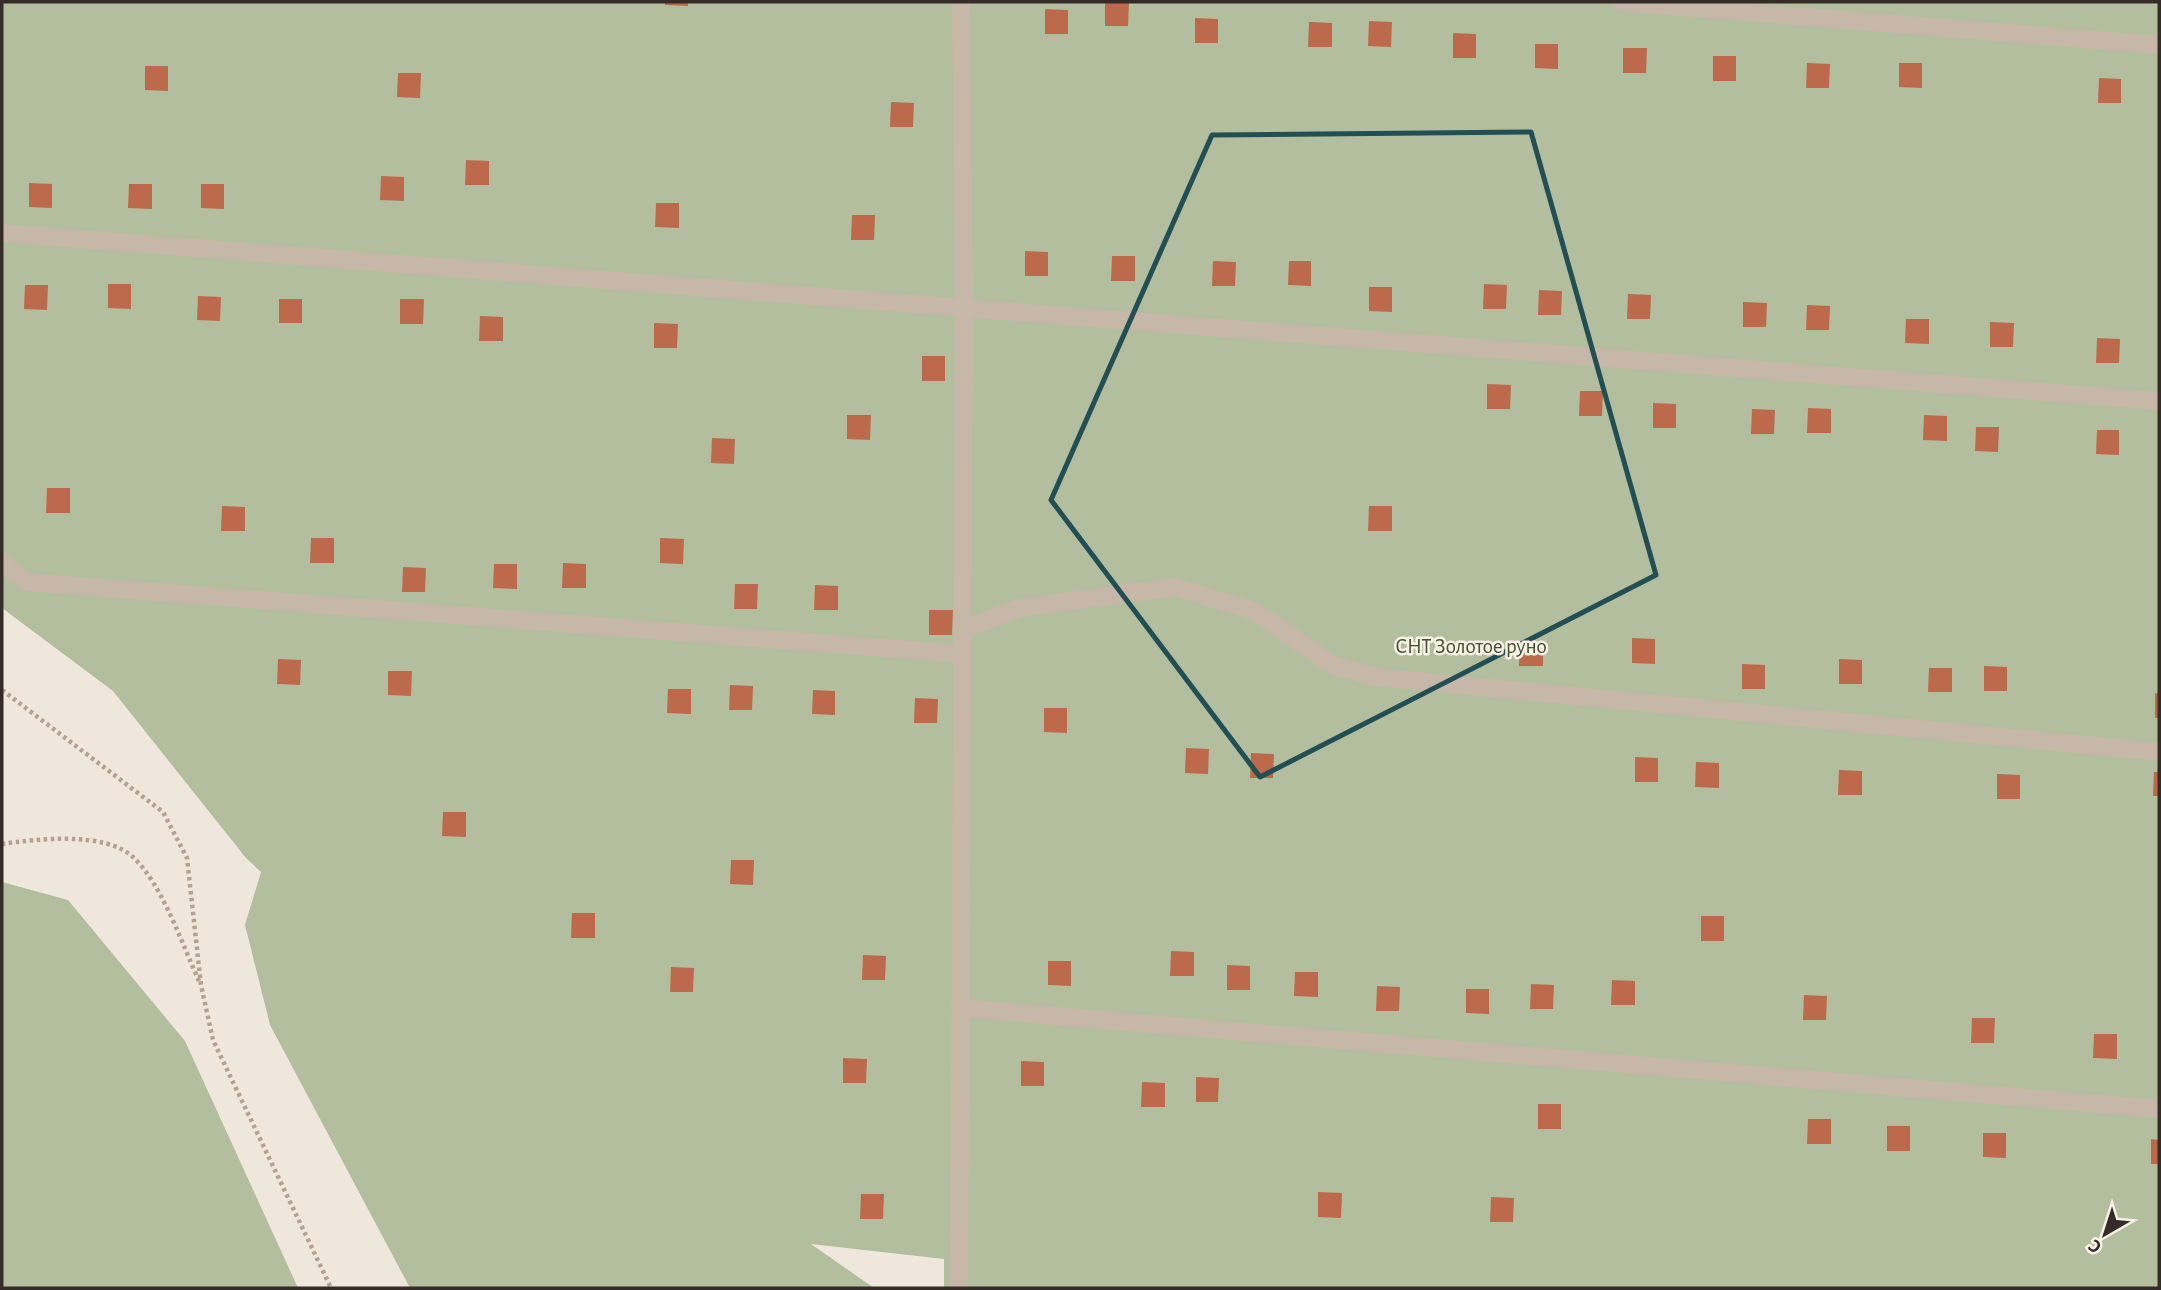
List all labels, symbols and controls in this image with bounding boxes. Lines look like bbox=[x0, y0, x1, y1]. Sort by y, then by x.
park label: СНТ Золотое руно bbox=[1395, 636, 1547, 657]
north arrow bbox=[2070, 1199, 2140, 1269]
text: С bbox=[2085, 1235, 2105, 1257]

